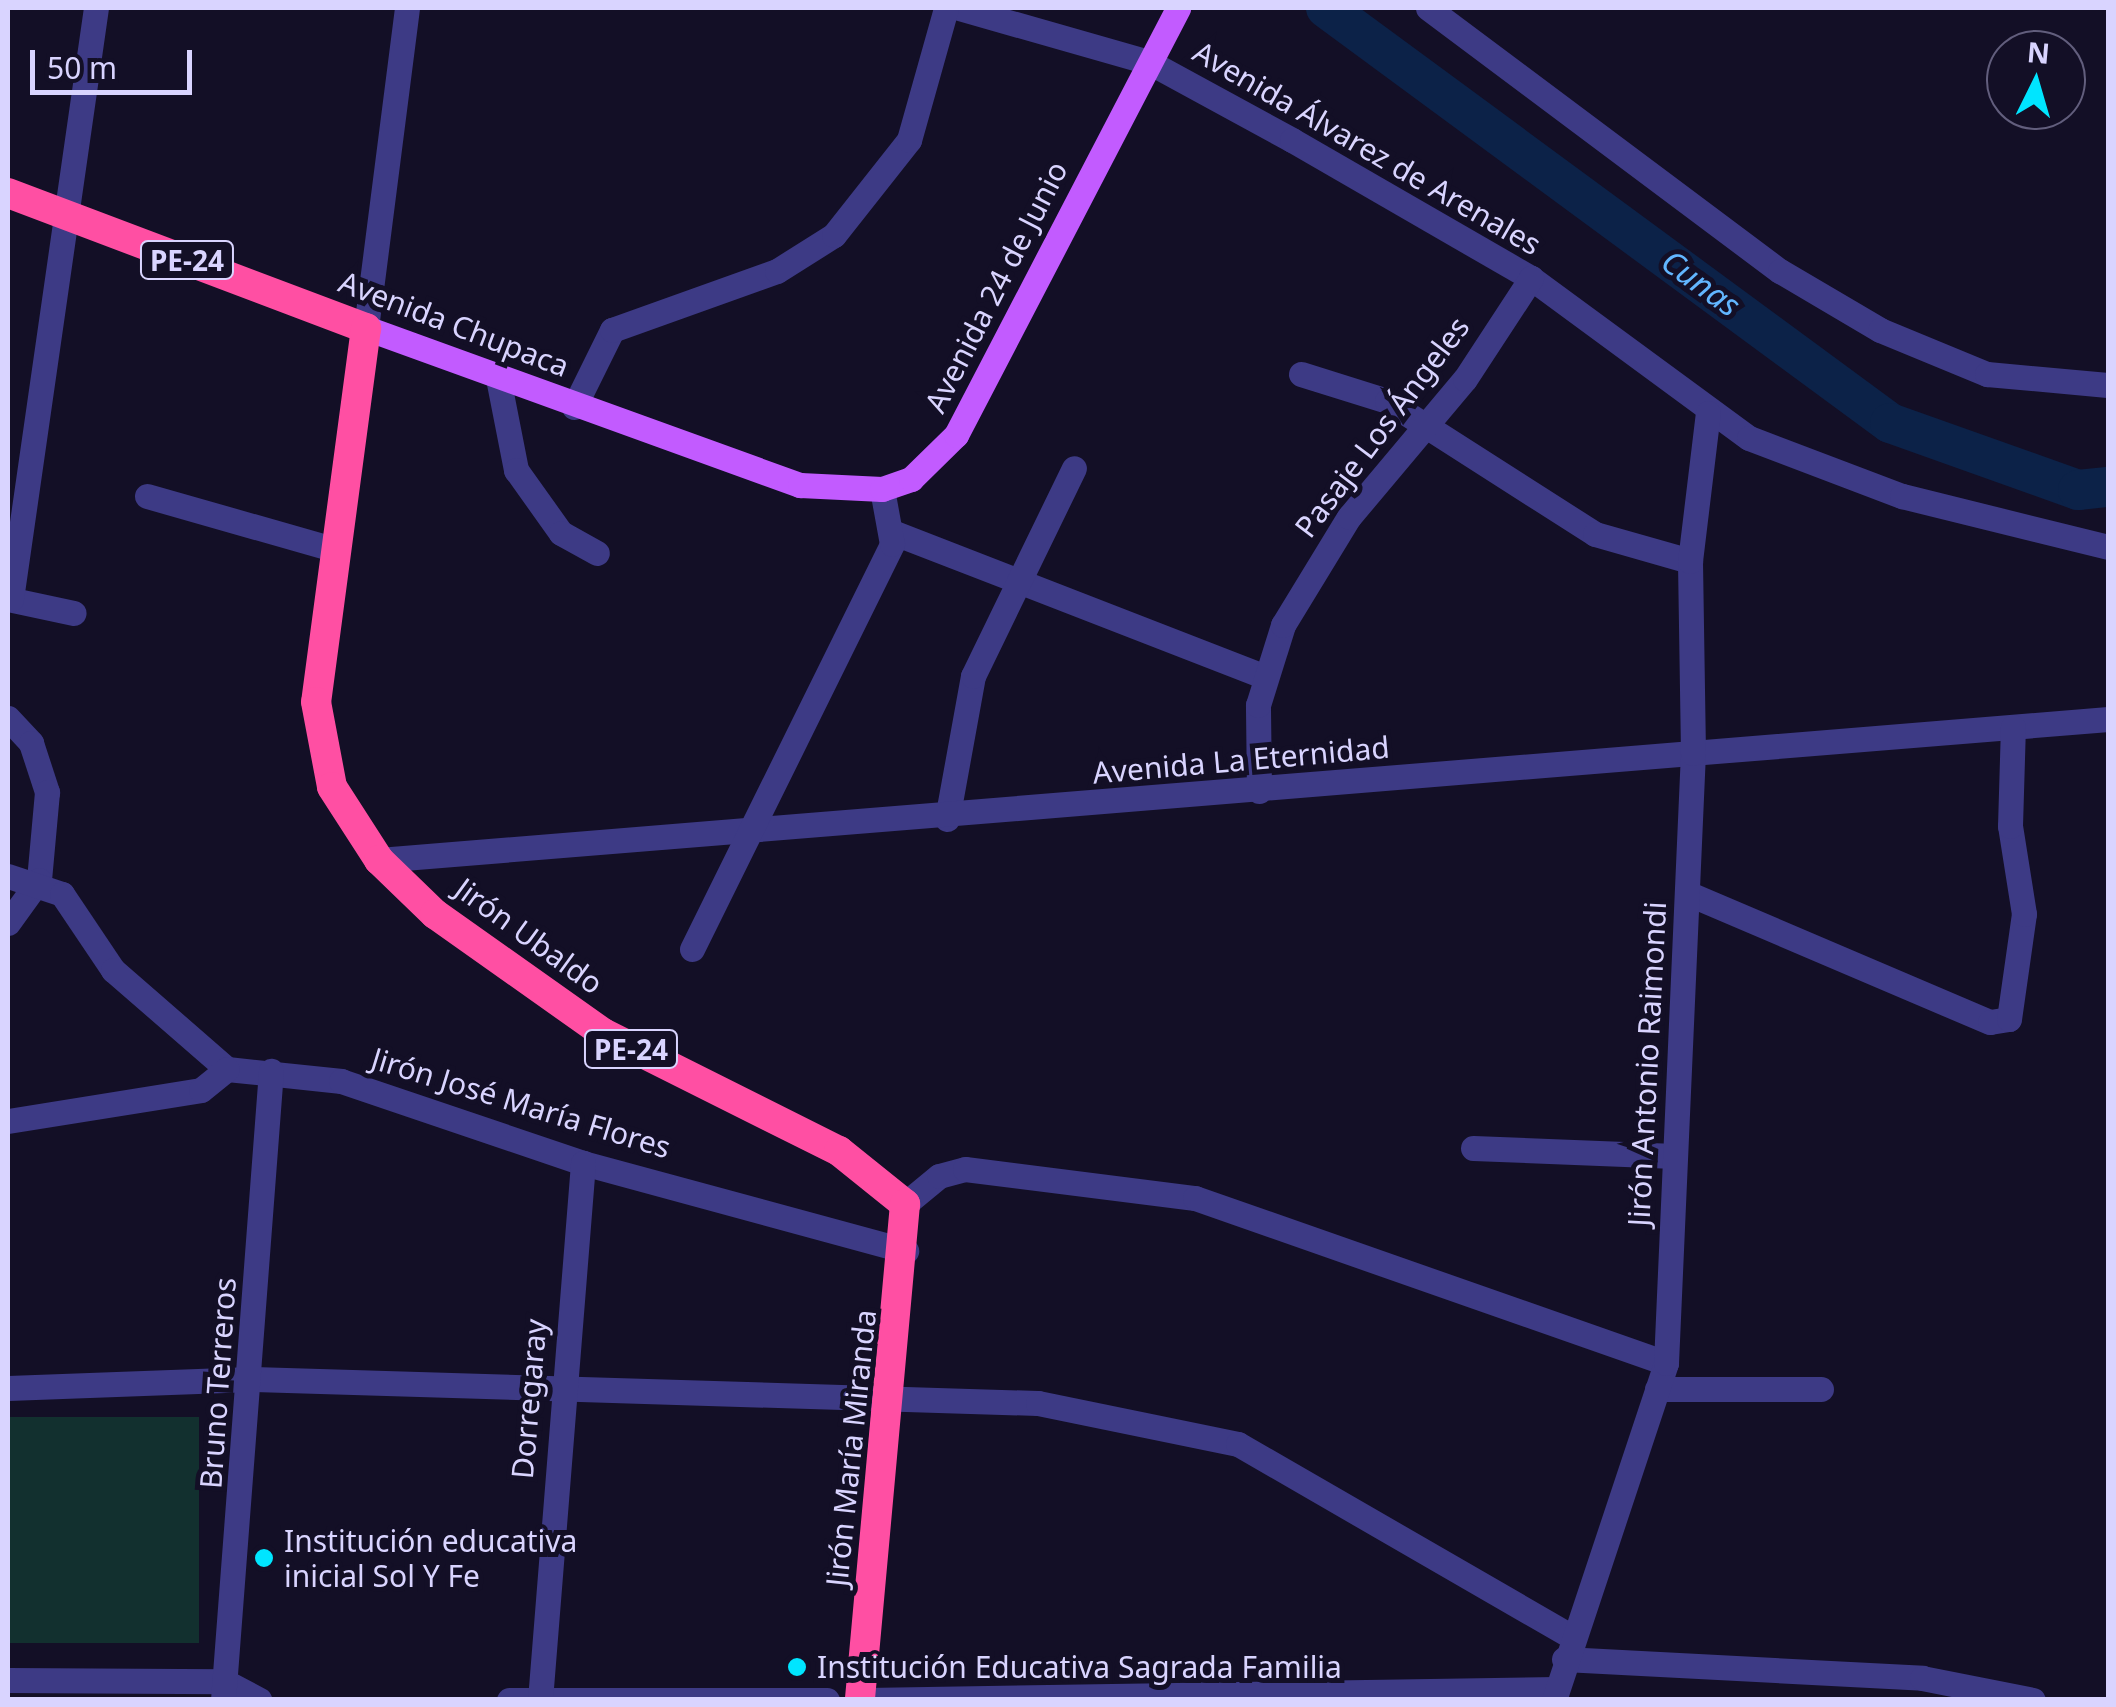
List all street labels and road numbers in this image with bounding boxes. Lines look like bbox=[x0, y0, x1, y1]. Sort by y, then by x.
street label: Avenida Álvarez de Arenales bbox=[1187, 34, 1547, 262]
street label: Avenida 24 de Junio bbox=[917, 155, 1075, 419]
road number: PE-24 bbox=[140, 237, 234, 283]
street label: Avenida Chupaca bbox=[334, 264, 574, 384]
street label: Pasaje Los Ángeles bbox=[1287, 310, 1477, 544]
street label: Avenida La Eternidad bbox=[1091, 729, 1391, 791]
street label: Jirón Ubaldo bbox=[448, 870, 610, 1002]
street label: Jirón Antonio Raimondi bbox=[1621, 901, 1673, 1227]
road number: PE-24 bbox=[584, 1026, 678, 1072]
street label: Jirón José María Flores bbox=[367, 1040, 675, 1166]
street label: Bruno Terreros bbox=[193, 1276, 243, 1490]
street label: Jirón María Miranda bbox=[819, 1308, 883, 1588]
street label: Dorregaray bbox=[504, 1318, 554, 1480]

